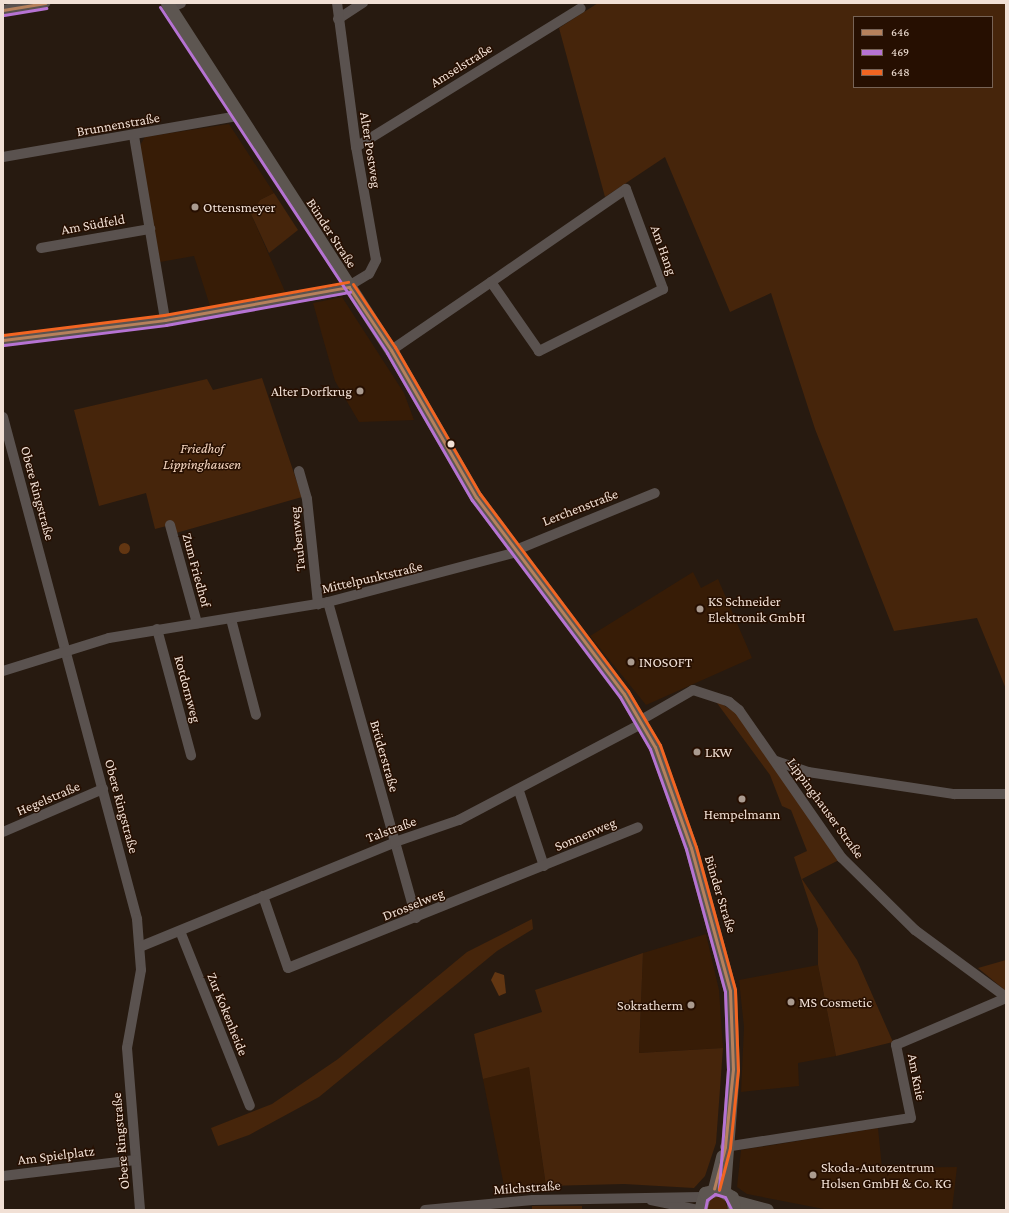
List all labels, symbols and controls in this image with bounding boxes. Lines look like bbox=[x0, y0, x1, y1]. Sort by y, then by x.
legend bbox=[853, 16, 993, 88]
text: 646 bbox=[891, 25, 909, 39]
street label: Amselstraße bbox=[427, 39, 495, 91]
text: 469 bbox=[891, 45, 909, 59]
text: 648 bbox=[891, 65, 910, 79]
street label: Brunnenstraße bbox=[75, 108, 161, 140]
street label: Alter Postweg bbox=[357, 111, 385, 189]
street label: Bünder Straße bbox=[303, 195, 361, 271]
place label: Ottensmeyer bbox=[203, 199, 276, 215]
marker: Ottensmeyer bbox=[190, 202, 200, 212]
street label: Am Südfeld bbox=[60, 210, 126, 238]
street label: Am Hang bbox=[647, 223, 681, 277]
place label: Alter Dorfkrug bbox=[271, 383, 352, 399]
marker: Alter Dorfkrug bbox=[355, 386, 365, 396]
unlabelled marker bbox=[446, 439, 456, 449]
park label: Friedhof Lippinghausen bbox=[163, 440, 241, 472]
street label: Obere Ringstraße bbox=[17, 444, 59, 542]
street label: Lerchenstraße bbox=[540, 485, 620, 529]
street label: Taubenweg bbox=[285, 506, 309, 572]
street label: Zum Friedhof bbox=[179, 531, 215, 609]
street label: Mittelpunktstraße bbox=[320, 557, 424, 597]
place label: KS Schneider Elektronik GmbH bbox=[708, 593, 805, 626]
marker: KS Schneider Elektronik GmbH bbox=[695, 604, 705, 614]
street label: Rotdornweg bbox=[171, 654, 205, 724]
place label: INOSOFT bbox=[639, 654, 692, 670]
marker: INOSOFT bbox=[626, 657, 636, 667]
street label: Brüderstraße bbox=[367, 718, 403, 794]
place label: LKW bbox=[705, 744, 732, 760]
marker: LKW bbox=[692, 747, 702, 757]
street label: Lippinghauser Straße bbox=[784, 754, 868, 862]
street label: Obere Ringstraße bbox=[101, 757, 143, 855]
street label: Hegelstraße bbox=[14, 777, 82, 819]
marker: Hempelmann bbox=[737, 794, 747, 804]
place label: Hempelmann bbox=[704, 806, 780, 822]
street label: Talstraße bbox=[363, 812, 419, 846]
street label: Sonnenweg bbox=[552, 814, 618, 854]
street label: Bünder Straße bbox=[701, 853, 741, 935]
street label: Drosselweg bbox=[380, 884, 446, 924]
street label: Zur Kokenheide bbox=[204, 970, 252, 1058]
place label: MS Cosmetic bbox=[799, 994, 872, 1010]
place label: Sokratherm bbox=[617, 997, 683, 1013]
marker: MS Cosmetic bbox=[786, 997, 796, 1007]
marker: Sokratherm bbox=[686, 1000, 696, 1010]
street label: Am Knie bbox=[904, 1052, 930, 1102]
street label: Obere Ringstraße bbox=[107, 1092, 133, 1190]
street label: Am Spielplatz bbox=[17, 1142, 95, 1168]
place label: Skoda-Autozentrum Holsen GmbH & Co. KG bbox=[821, 1159, 952, 1192]
marker: Skoda-Autozentrum Holsen GmbH & Co. KG bbox=[808, 1170, 818, 1180]
street label: Milchstraße bbox=[493, 1176, 561, 1198]

